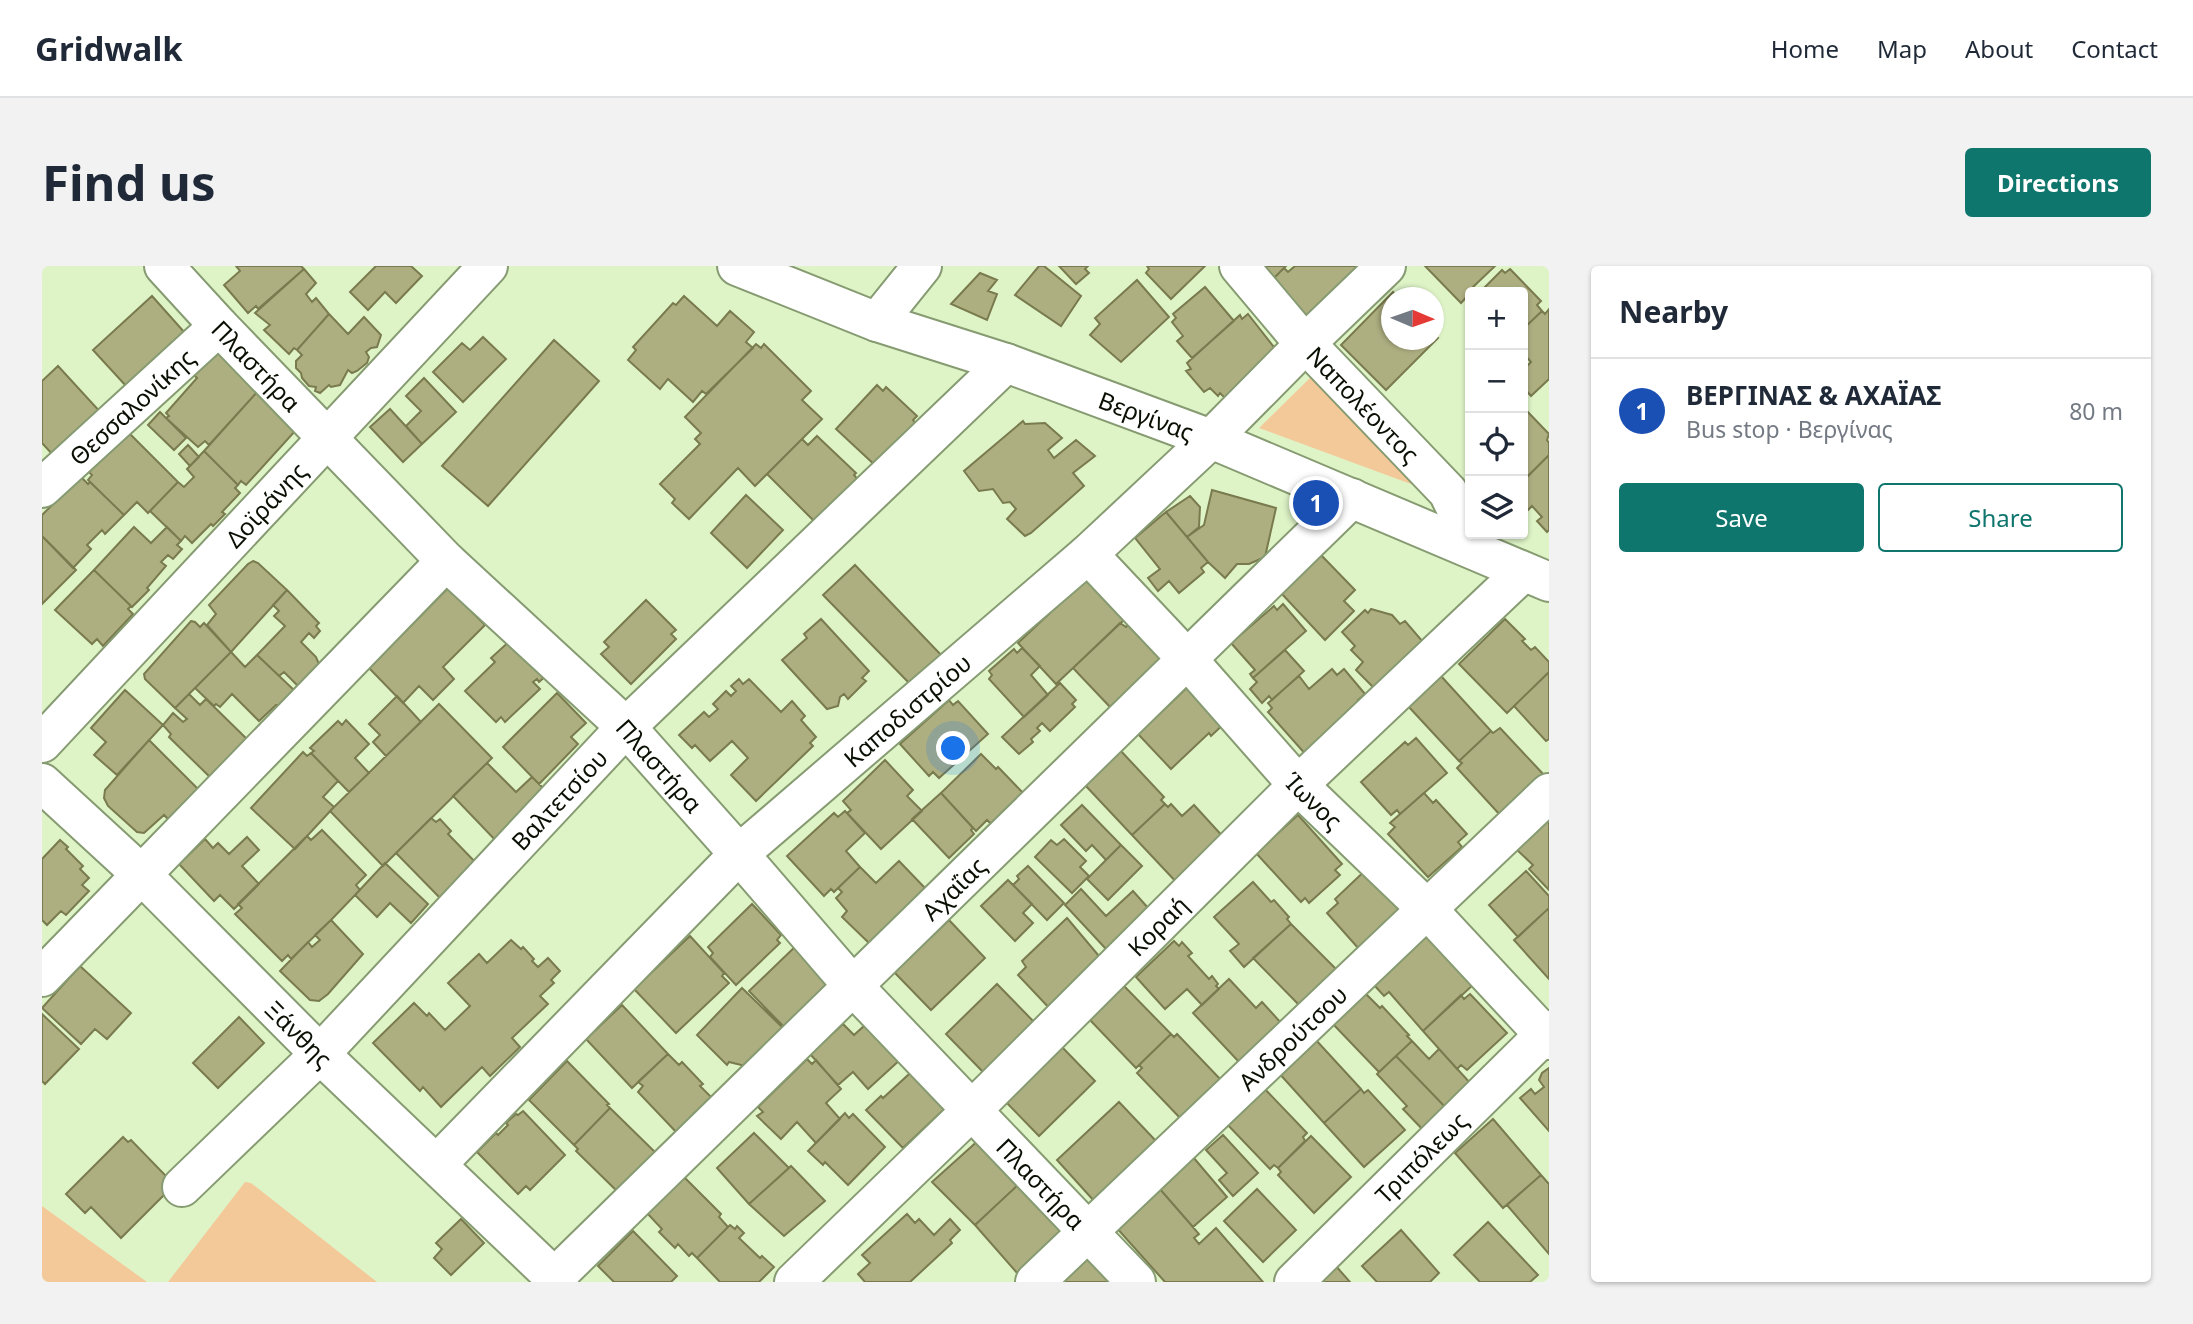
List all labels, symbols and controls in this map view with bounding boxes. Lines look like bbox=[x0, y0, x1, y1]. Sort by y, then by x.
text: Gridwalk bbox=[35, 26, 183, 71]
text: Home bbox=[1771, 32, 1839, 65]
text: Map bbox=[1877, 32, 1927, 65]
text: About bbox=[1965, 32, 2033, 65]
text: Contact bbox=[2071, 32, 2158, 65]
button: Directions bbox=[1965, 148, 2151, 217]
text: Find us bbox=[42, 149, 216, 215]
north arrow bbox=[1381, 287, 1444, 350]
map controls bbox=[1465, 287, 1528, 539]
button: + bbox=[1465, 287, 1528, 350]
text: Nearby bbox=[1619, 291, 1728, 332]
street label: Πλαστήρα bbox=[205, 312, 309, 418]
street label: Ναπολέοντος bbox=[1300, 338, 1427, 469]
street label: Θεσσαλονίκης bbox=[61, 340, 201, 472]
button: − bbox=[1465, 350, 1528, 413]
text: ΒΕΡΓΙΝΑΣ & ΑΧΑΪΑΣ bbox=[1686, 377, 1941, 413]
street label: Βεργίνας bbox=[1094, 382, 1199, 448]
text: 1 bbox=[1635, 395, 1649, 427]
text: 80 m bbox=[2069, 395, 2123, 427]
button: locate bbox=[1465, 413, 1528, 476]
text: Bus stop · Βεργίνας bbox=[1686, 413, 1893, 445]
street label: Δοϊράνης bbox=[217, 454, 314, 554]
button: layers bbox=[1465, 476, 1528, 539]
pin: 1 bbox=[1293, 477, 1339, 529]
button: Save bbox=[1619, 483, 1864, 552]
button: Share bbox=[1878, 483, 2123, 552]
street label: Καποδιστρίου bbox=[836, 646, 978, 774]
street label: Πλαστήρα bbox=[609, 711, 710, 819]
your location bbox=[936, 731, 970, 765]
street label: Βαλτετσίου bbox=[503, 741, 614, 857]
street label: Ίωνος bbox=[1277, 764, 1350, 836]
street label: Αχαΐας bbox=[914, 849, 992, 927]
street label: Κοραή bbox=[1120, 888, 1195, 963]
street label: Ανδρούτσου bbox=[1230, 977, 1354, 1097]
street label: Ξάνθης bbox=[258, 992, 340, 1074]
street label: Τριπόλεως bbox=[1367, 1104, 1474, 1210]
street label: Πλαστήρα bbox=[990, 1130, 1093, 1236]

